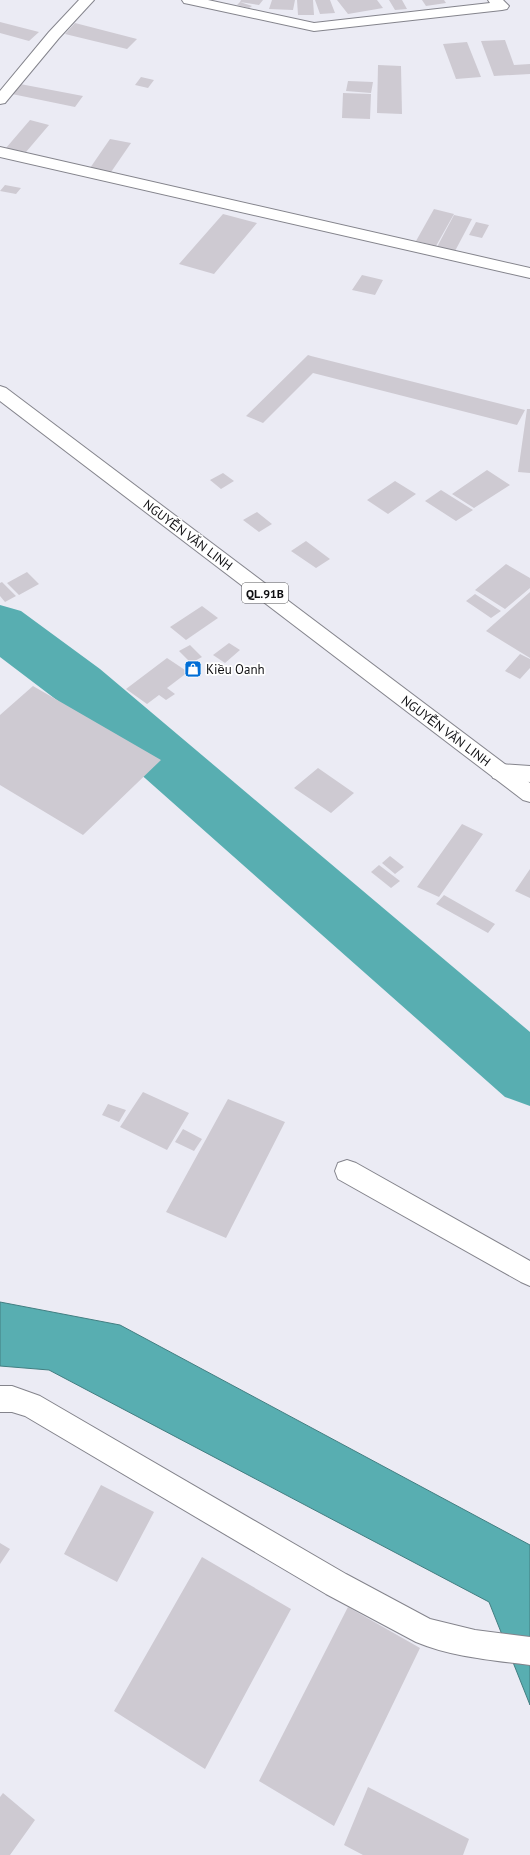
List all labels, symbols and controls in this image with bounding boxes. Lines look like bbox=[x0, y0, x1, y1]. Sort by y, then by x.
street label: NGUYỄN VĂN LINH bbox=[140, 496, 236, 574]
road number: QL.91B bbox=[242, 583, 288, 603]
shop icon: Kiều Oanh bbox=[183, 659, 203, 679]
place label: Kiều Oanh bbox=[206, 661, 265, 678]
street label: NGUYỄN VĂN LINH bbox=[398, 692, 494, 770]

